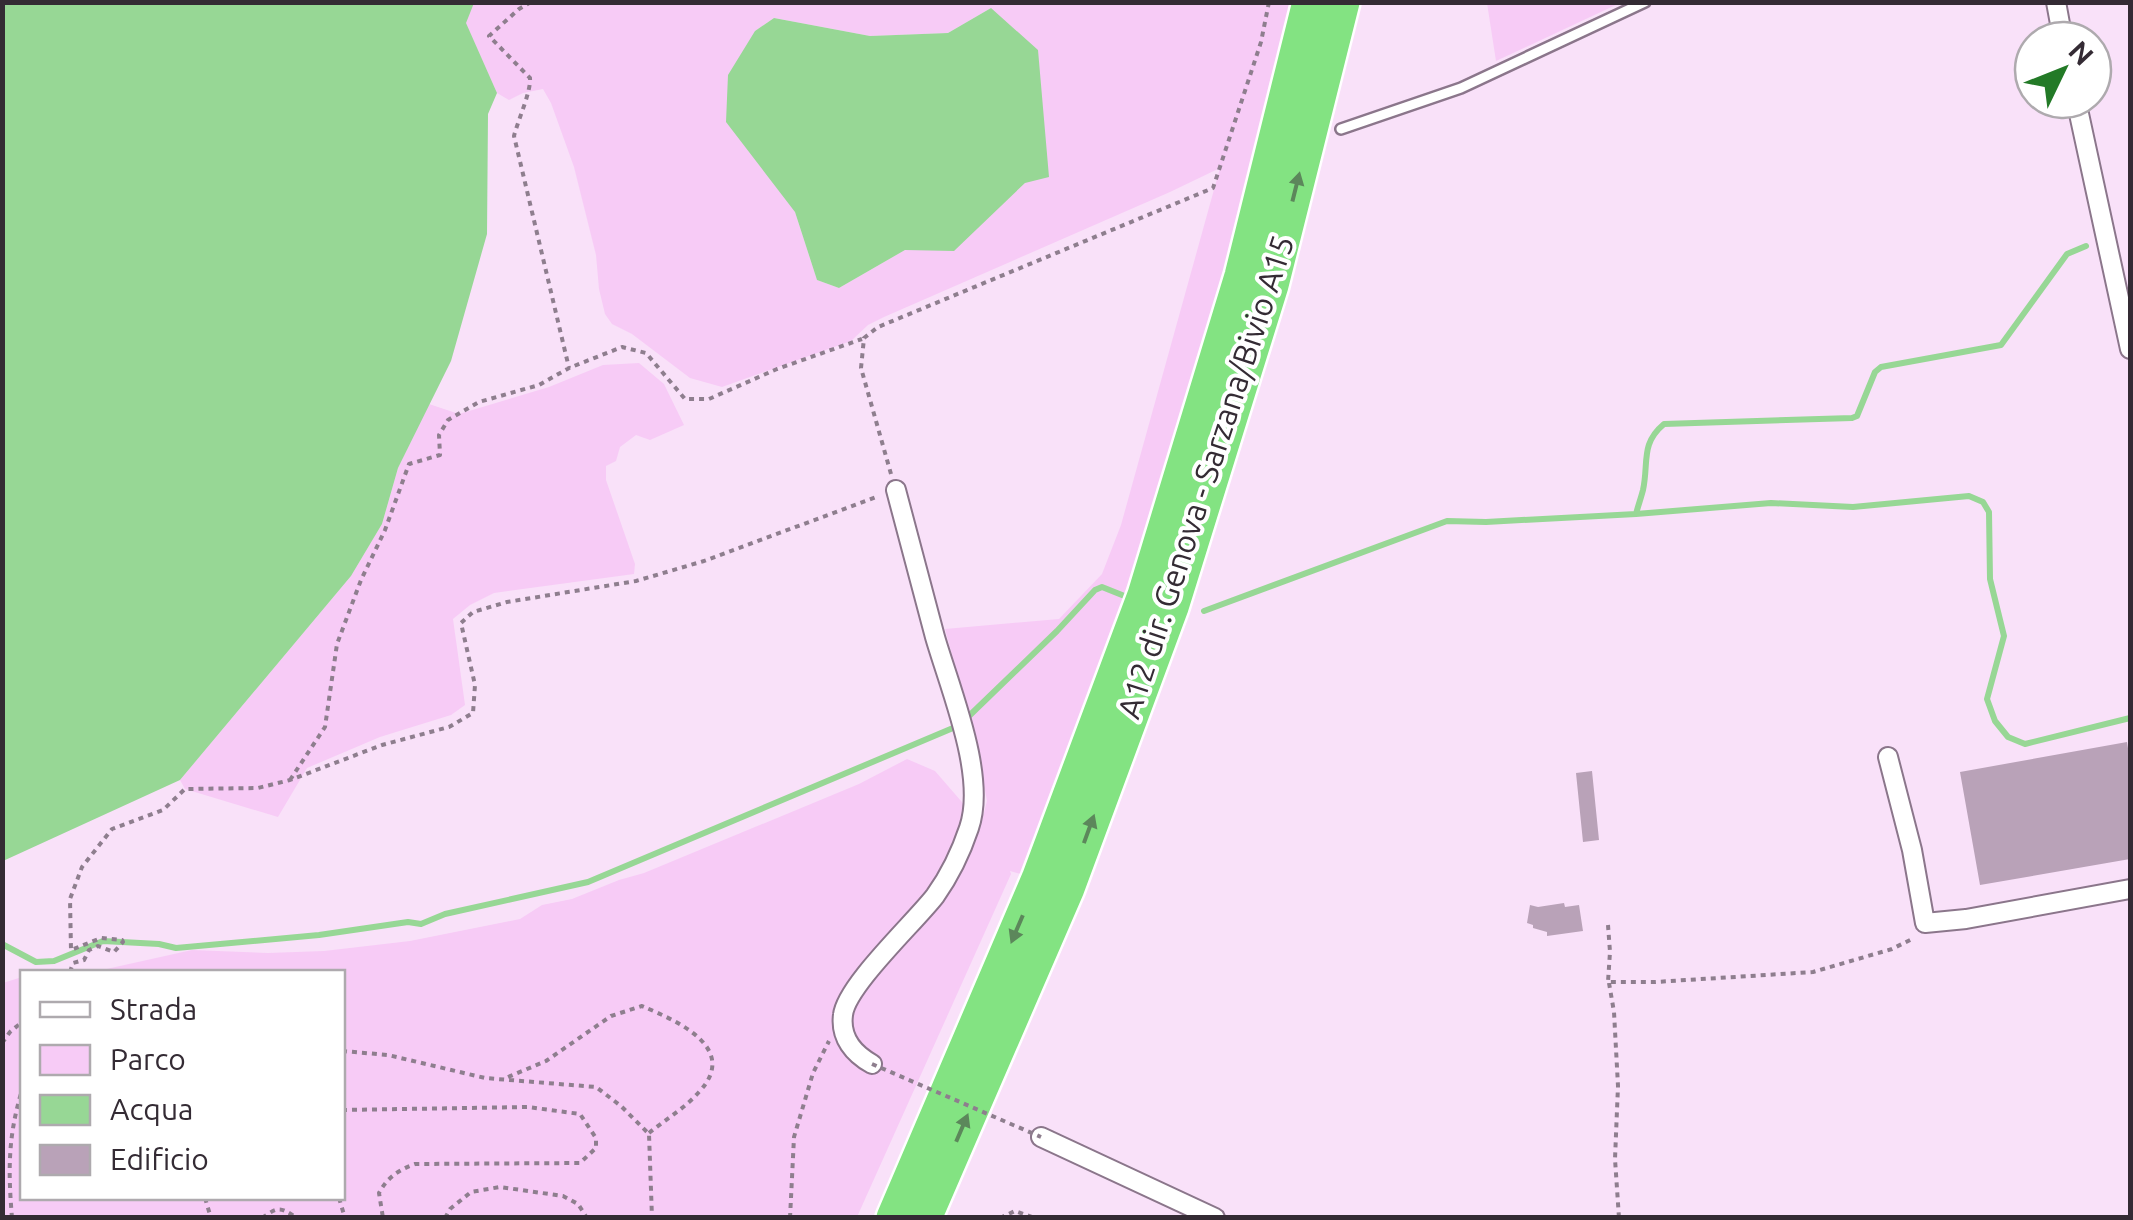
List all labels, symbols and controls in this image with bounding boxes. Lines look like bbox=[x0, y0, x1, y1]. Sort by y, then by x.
north arrow bbox=[2013, 20, 2113, 120]
text: N bbox=[2063, 34, 2100, 71]
one-way arrow bbox=[1288, 171, 1304, 202]
street label: A12 dir. Genova - Sarzana/Bivio A15 bbox=[1110, 231, 1300, 723]
one-way arrow bbox=[1082, 813, 1097, 843]
one-way arrow bbox=[1009, 914, 1025, 943]
legend bbox=[20, 970, 345, 1200]
text: Strada bbox=[110, 992, 197, 1026]
text: Parco bbox=[110, 1042, 186, 1076]
text: Acqua bbox=[110, 1092, 193, 1126]
one-way arrow bbox=[955, 1113, 971, 1143]
text: Edificio bbox=[110, 1142, 209, 1176]

